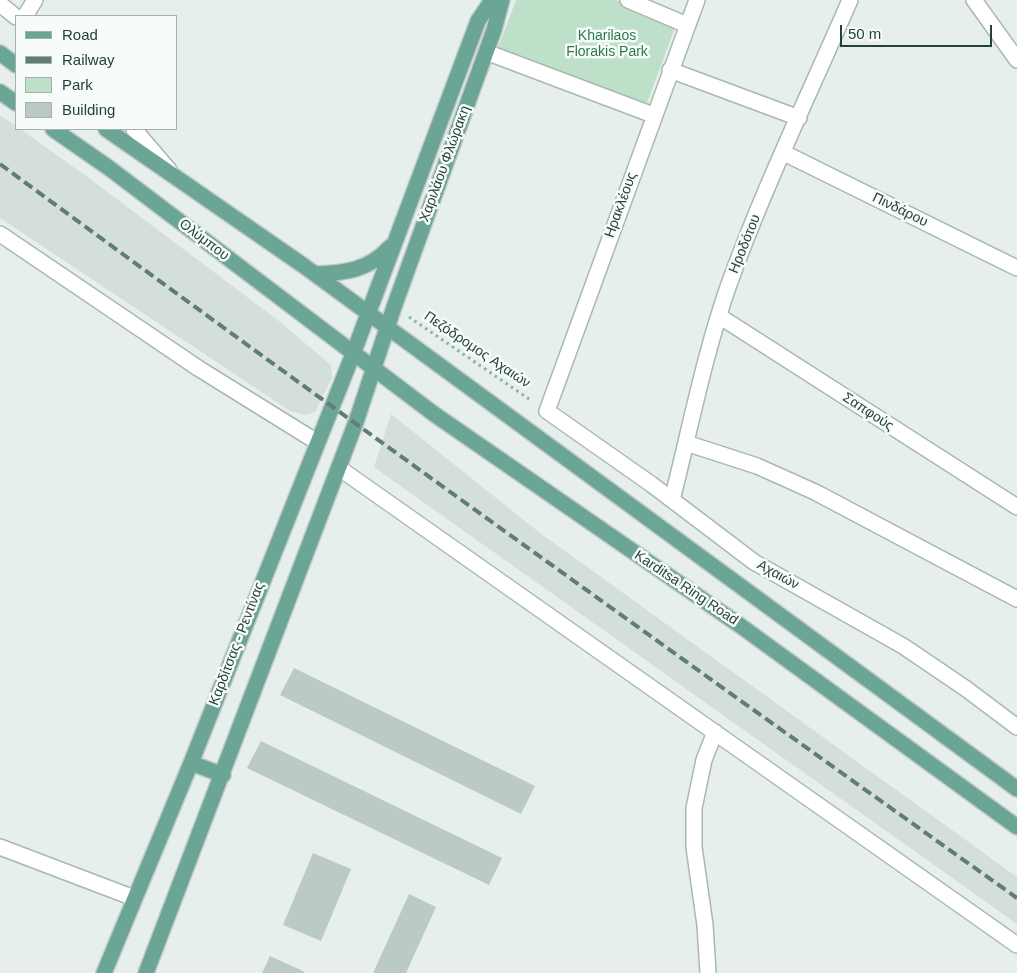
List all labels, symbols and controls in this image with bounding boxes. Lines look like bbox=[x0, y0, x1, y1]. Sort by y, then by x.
legend bbox=[15, 15, 178, 130]
scale bar bbox=[842, 15, 994, 47]
text: 50 m bbox=[848, 25, 881, 42]
text: Road bbox=[62, 26, 98, 43]
park label: Kharilaos Florakis Park bbox=[566, 28, 648, 60]
text: Railway bbox=[62, 51, 115, 68]
text: Park bbox=[62, 76, 93, 93]
text: Building bbox=[62, 101, 115, 118]
street label: Χαριλάου Φλώρακη bbox=[416, 104, 474, 224]
street label: Ηρακλέους bbox=[601, 170, 641, 240]
street label: Πινδάρου bbox=[870, 189, 930, 231]
street label: Ηροδότου bbox=[726, 212, 764, 276]
street label: Ολύμπου bbox=[176, 216, 232, 264]
street label: Πεζόδρομος Αχαιών bbox=[421, 308, 533, 392]
street label: Σαπφούς bbox=[839, 389, 897, 435]
street label: Karditsa Ring Road bbox=[631, 547, 741, 629]
street label: Αχαιών bbox=[754, 557, 802, 593]
street label: Καρδίτσας - Ρεντίνας bbox=[206, 580, 268, 708]

